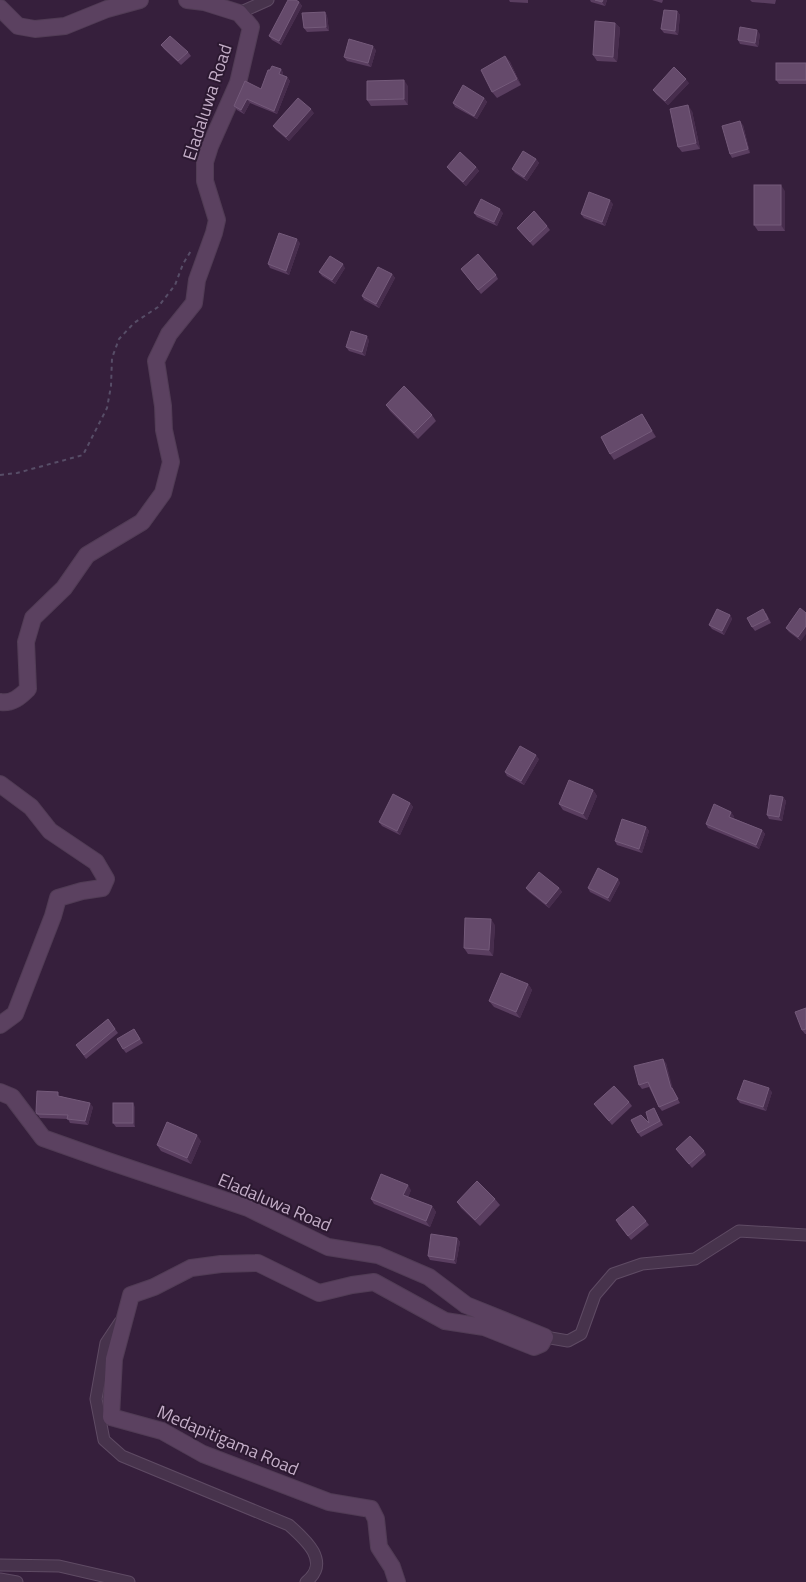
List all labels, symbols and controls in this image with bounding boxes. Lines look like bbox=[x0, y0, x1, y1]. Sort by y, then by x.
street label: Eladaluwa Road bbox=[175, 40, 239, 164]
street label: Eladaluwa Road bbox=[214, 1166, 336, 1238]
street label: Medapitigama Road bbox=[153, 1398, 303, 1482]

